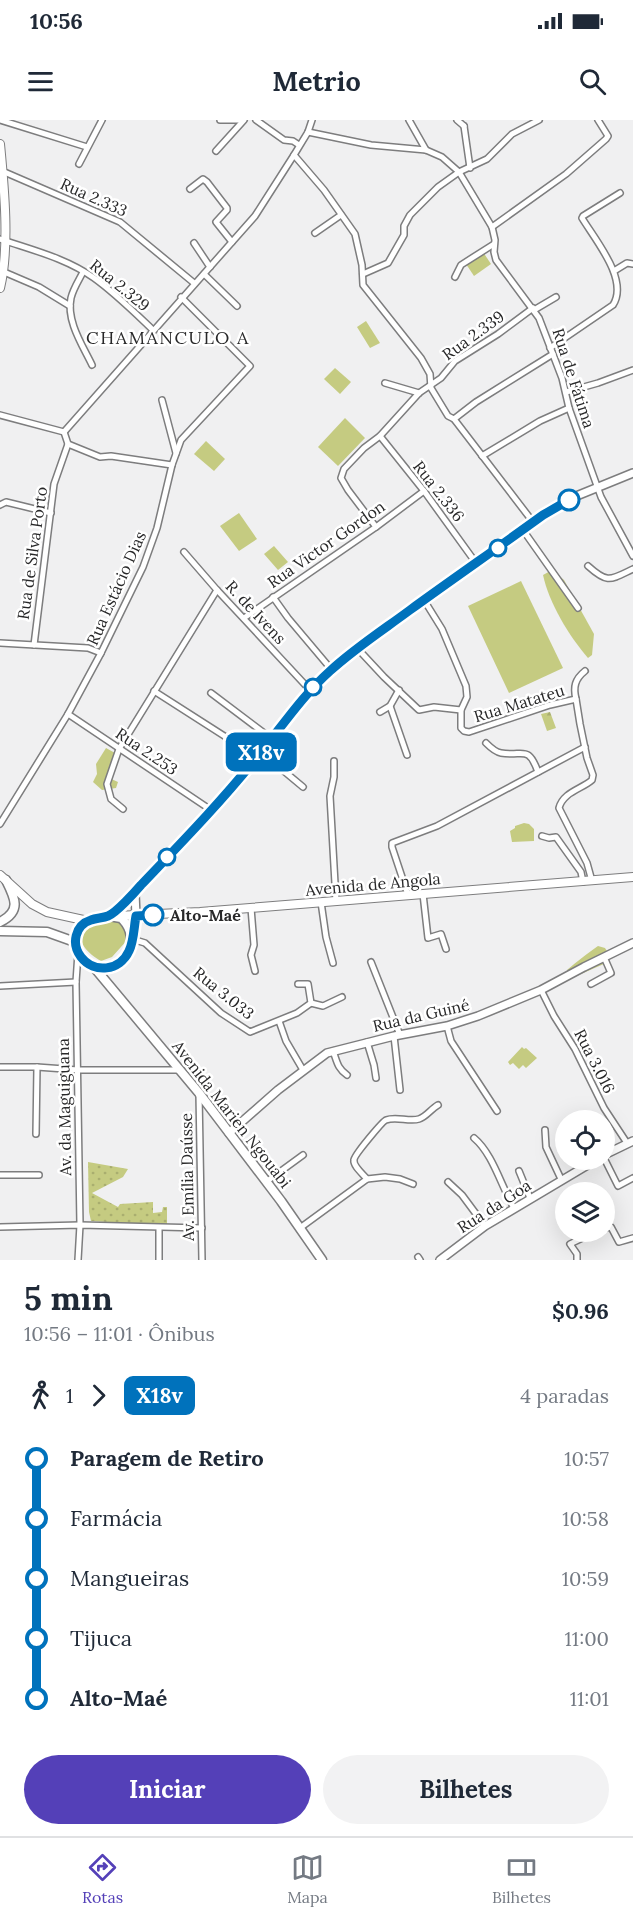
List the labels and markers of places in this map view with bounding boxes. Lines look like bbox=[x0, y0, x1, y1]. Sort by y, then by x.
unlabelled marker bbox=[558, 489, 580, 511]
unlabelled marker bbox=[489, 539, 507, 557]
unlabelled marker bbox=[304, 678, 322, 696]
unlabelled marker bbox=[158, 848, 176, 866]
marker: Alto-Maé bbox=[142, 904, 164, 926]
place label: Alto-Maé bbox=[170, 905, 241, 925]

